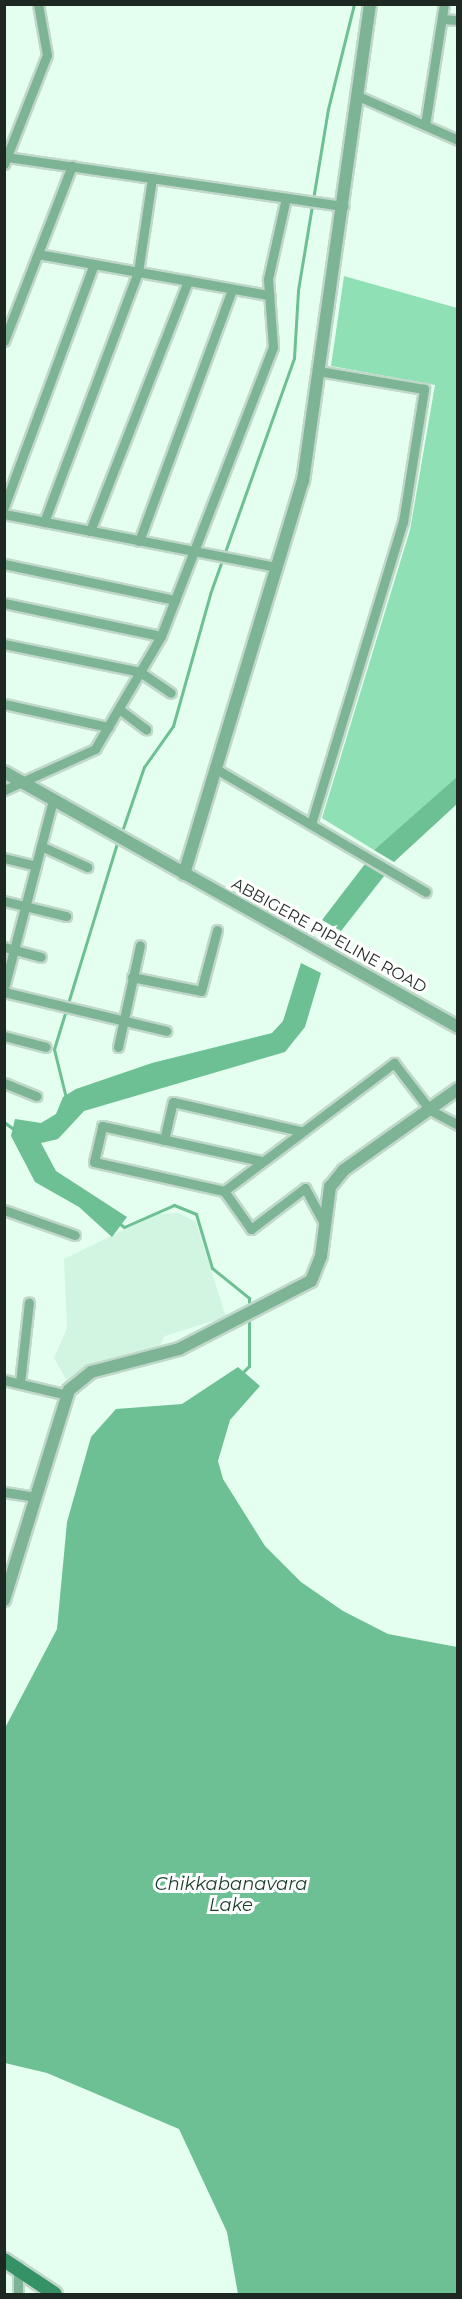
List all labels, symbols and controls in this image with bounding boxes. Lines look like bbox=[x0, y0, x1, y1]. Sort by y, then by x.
street label: ABBIGERE PIPELINE ROAD bbox=[228, 874, 430, 998]
water label: Chikkabanavara Lake bbox=[155, 1874, 307, 1916]

